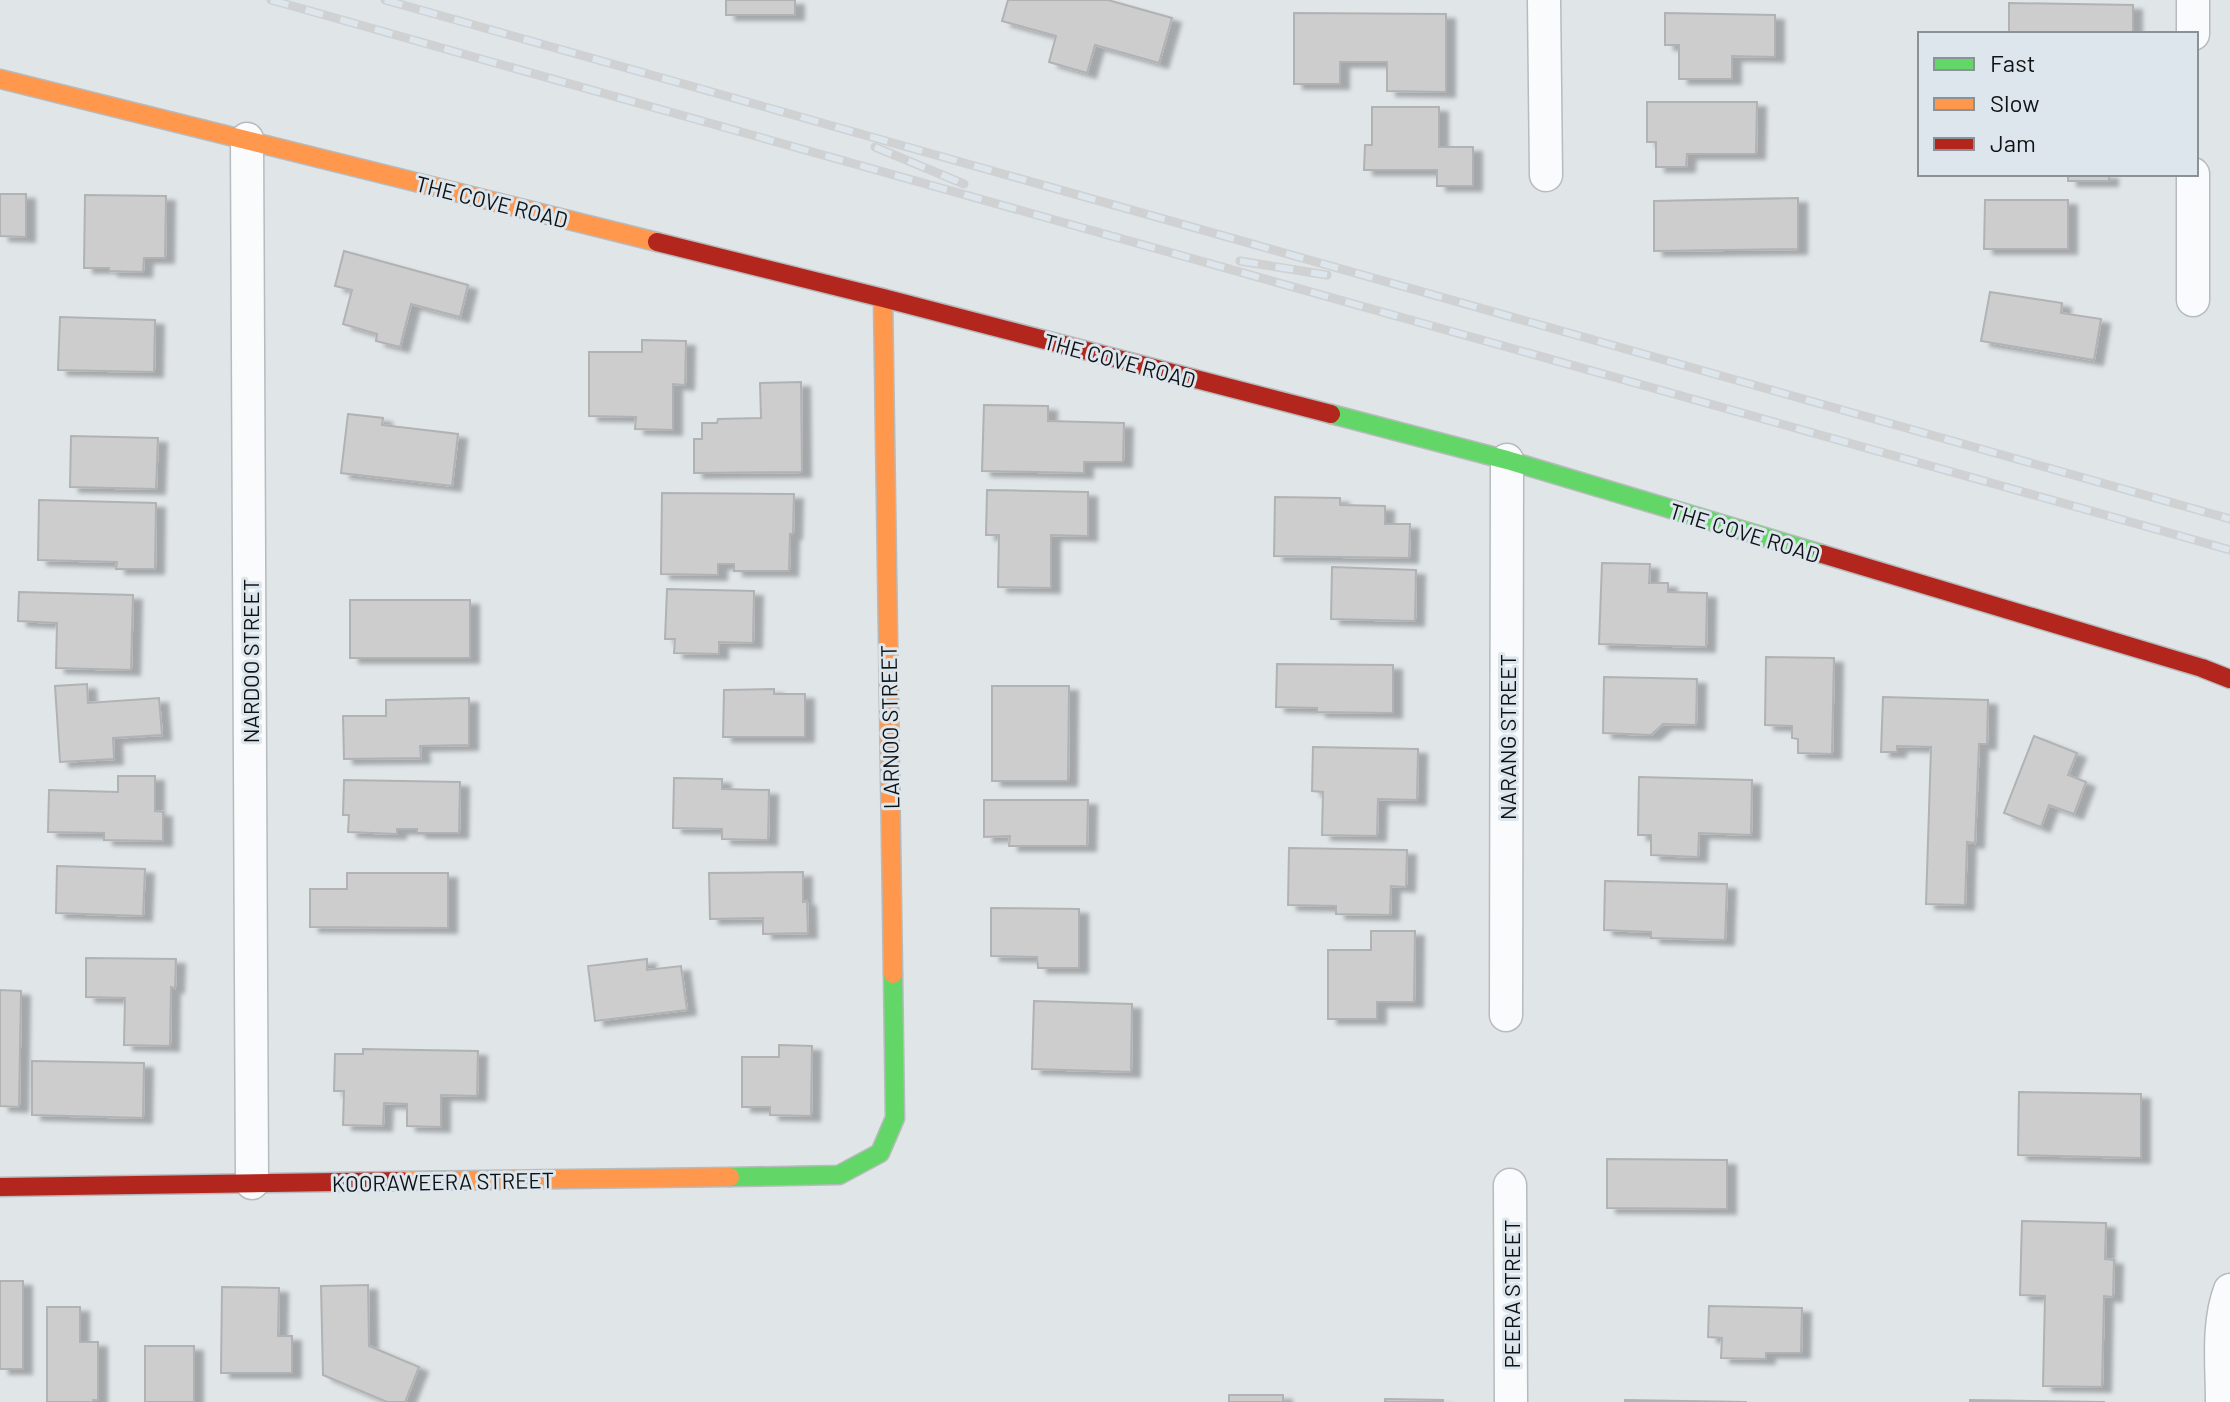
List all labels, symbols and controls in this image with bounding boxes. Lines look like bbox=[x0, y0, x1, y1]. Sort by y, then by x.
legend bbox=[1918, 32, 2198, 176]
text: Fast bbox=[1990, 48, 2035, 77]
text: Slow bbox=[1990, 88, 2039, 117]
text: Jam bbox=[1990, 128, 2036, 157]
street label: THE COVE ROAD bbox=[413, 170, 571, 232]
street label: THE COVE ROAD bbox=[1041, 327, 1199, 393]
street label: THE COVE ROAD bbox=[1667, 497, 1823, 567]
street label: NARDOO STREET bbox=[237, 579, 263, 743]
street label: LARNOO STREET bbox=[875, 645, 903, 809]
street label: NARANG STREET bbox=[1494, 654, 1520, 820]
street label: KOORAWEERA STREET bbox=[332, 1166, 554, 1196]
street label: PEERA STREET bbox=[1498, 1219, 1524, 1369]

